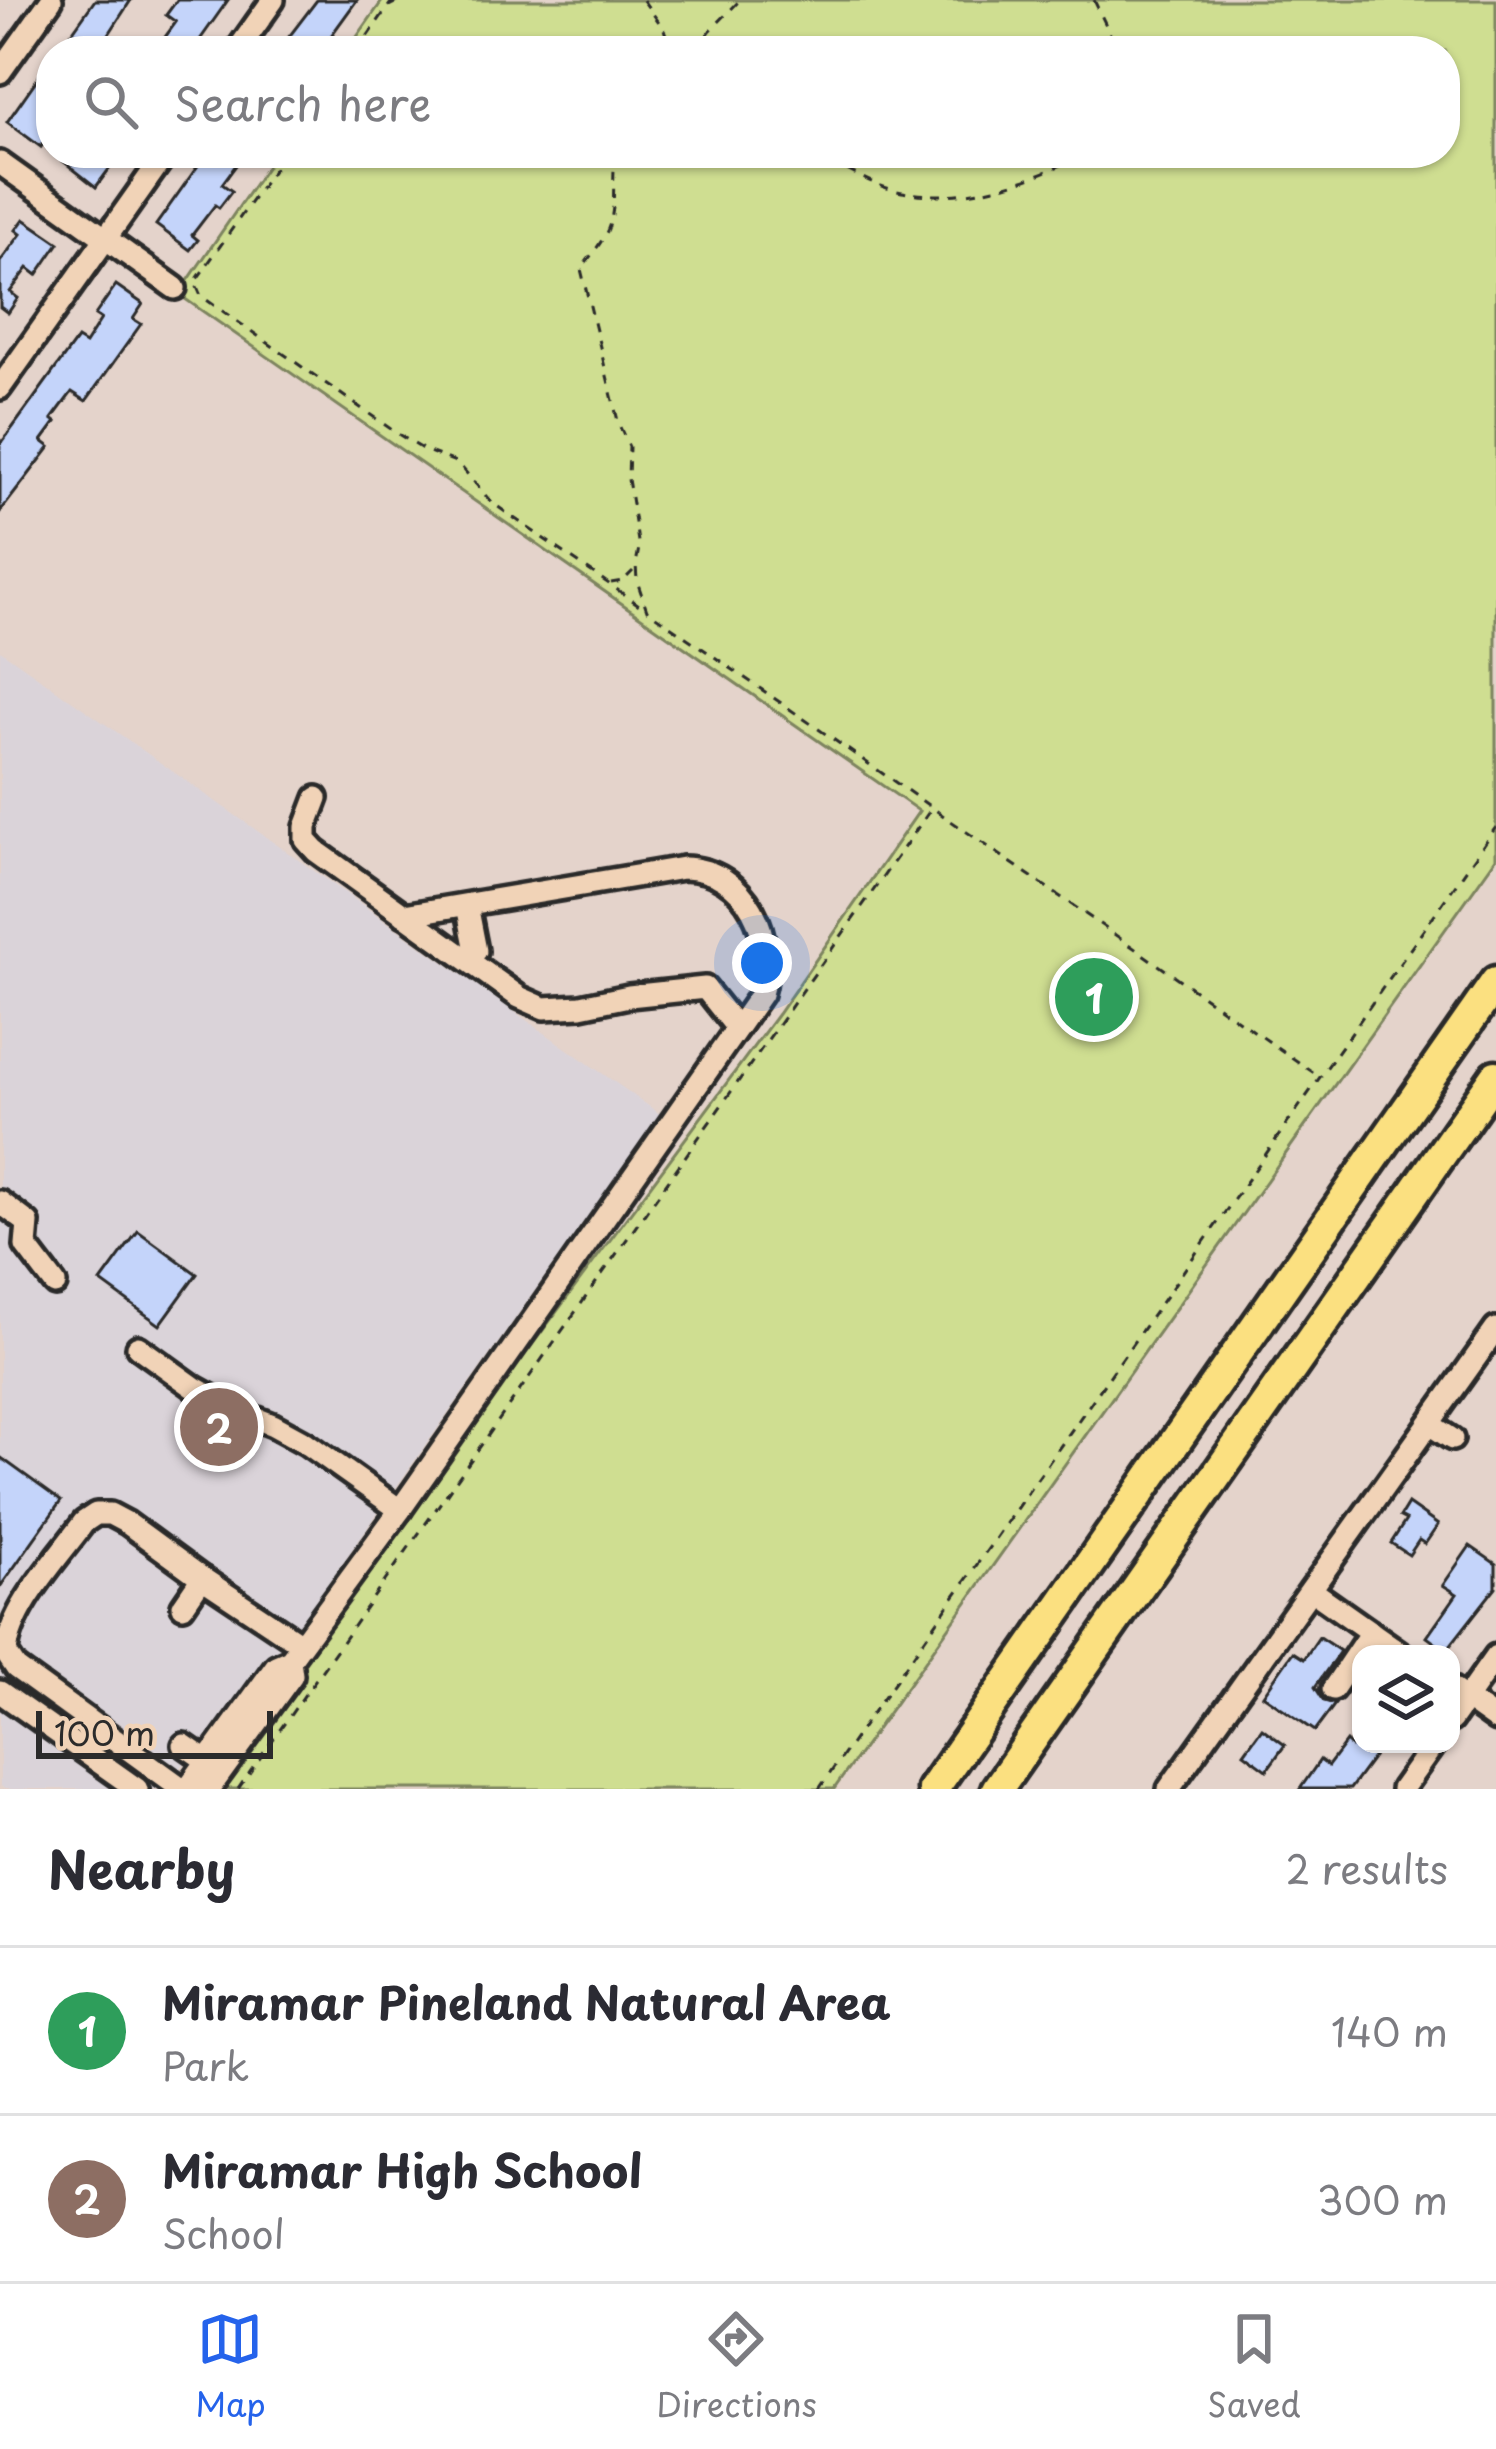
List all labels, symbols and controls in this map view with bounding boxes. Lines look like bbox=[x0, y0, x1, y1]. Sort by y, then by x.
search box bbox=[36, 36, 1460, 168]
text: Search here bbox=[174, 68, 431, 136]
icon: search bbox=[78, 69, 144, 135]
your location bbox=[732, 933, 792, 993]
pin: 1 bbox=[1055, 952, 1133, 1042]
pin: 2 bbox=[180, 1382, 258, 1472]
map controls bbox=[1352, 1645, 1460, 1753]
button: layers bbox=[1352, 1645, 1460, 1753]
scale bar bbox=[36, 1705, 273, 1758]
text: 100 m bbox=[54, 1707, 155, 1757]
text: Nearby bbox=[48, 1829, 235, 1906]
text: 2 results bbox=[1286, 1838, 1448, 1897]
text: Miramar Pineland Natural Area bbox=[162, 1967, 891, 2035]
text: 1 bbox=[78, 2001, 96, 2060]
text: 140 m bbox=[1331, 2001, 1448, 2060]
text: Park bbox=[162, 2035, 249, 2094]
text: Miramar High School bbox=[162, 2135, 642, 2203]
text: 2 bbox=[73, 2169, 101, 2228]
text: 300 m bbox=[1317, 2169, 1448, 2228]
text: School bbox=[162, 2203, 285, 2262]
tab: Map bbox=[195, 2306, 266, 2428]
tab: Directions bbox=[656, 2306, 817, 2428]
tab: Saved bbox=[1207, 2306, 1301, 2428]

